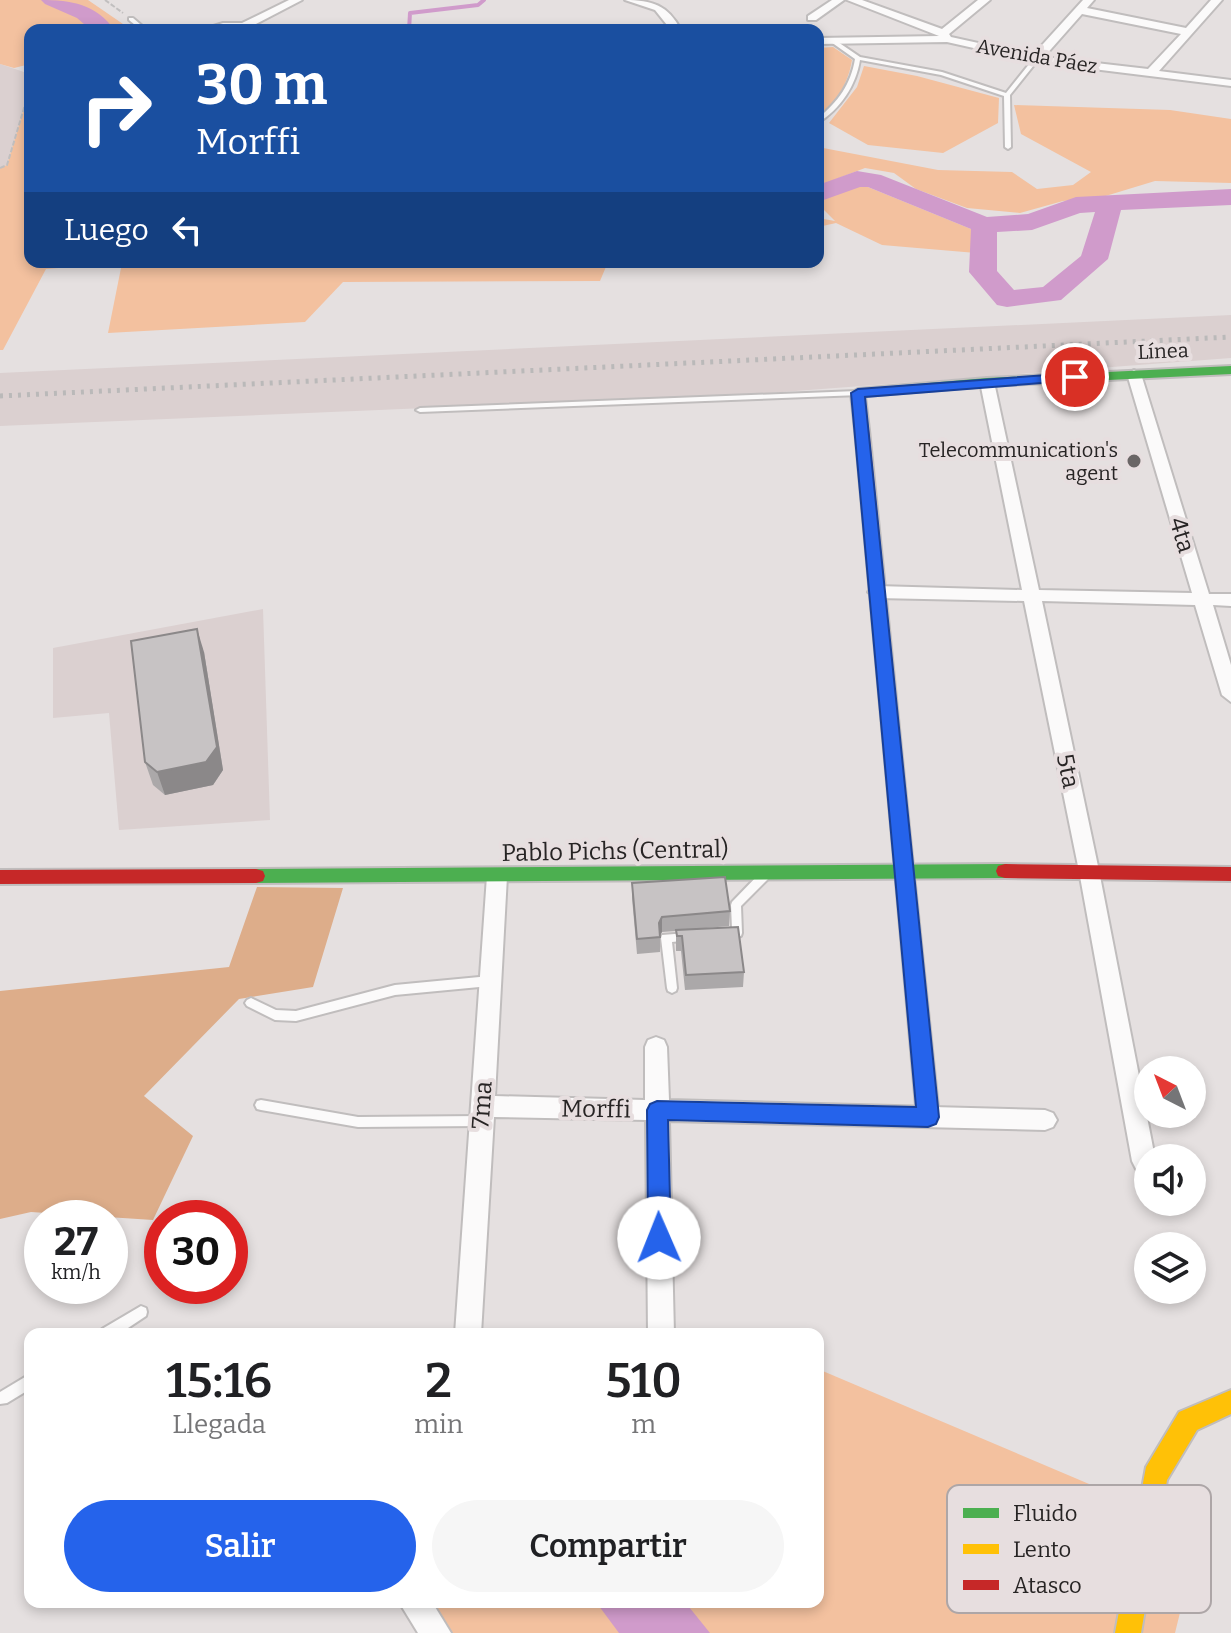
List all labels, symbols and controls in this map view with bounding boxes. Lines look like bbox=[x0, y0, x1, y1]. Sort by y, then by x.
street label: Avenida Páez bbox=[975, 34, 1099, 78]
text: 30 m bbox=[196, 52, 327, 119]
icon: right bbox=[64, 56, 168, 160]
text: Morffi bbox=[196, 120, 300, 164]
icon: left bbox=[165, 208, 209, 252]
text: Luego bbox=[64, 212, 149, 248]
street label: Línea bbox=[1137, 338, 1189, 364]
pin bbox=[1041, 343, 1109, 411]
icon: arrive bbox=[1053, 355, 1097, 399]
place label: Telecommunication's agent bbox=[919, 438, 1118, 485]
marker: Telecommunication's agent bbox=[1125, 452, 1143, 470]
street label: 4ta bbox=[1163, 514, 1201, 556]
street label: 5ta bbox=[1051, 751, 1085, 791]
street label: Pablo Pichs (Central) bbox=[501, 835, 729, 867]
north arrow bbox=[1134, 1056, 1206, 1128]
map controls bbox=[1134, 1056, 1206, 1304]
street label: 7ma bbox=[466, 1080, 498, 1130]
street label: Morffi bbox=[561, 1094, 631, 1124]
button: sound bbox=[1134, 1144, 1206, 1216]
position arrow bbox=[617, 1196, 701, 1280]
speed limit sign: 30 bbox=[144, 1200, 248, 1304]
text: 27 bbox=[54, 1218, 98, 1266]
button: layers bbox=[1134, 1232, 1206, 1304]
text: km/h bbox=[51, 1260, 101, 1284]
text: 15:16 bbox=[166, 1352, 272, 1410]
text: 2 bbox=[425, 1352, 452, 1410]
text: 510 bbox=[605, 1352, 682, 1410]
text: Llegada bbox=[172, 1409, 266, 1440]
text: min bbox=[414, 1409, 463, 1440]
text: m bbox=[631, 1409, 656, 1440]
legend bbox=[947, 1485, 1211, 1613]
button: Salir bbox=[64, 1500, 416, 1592]
button: Compartir bbox=[432, 1500, 784, 1592]
text: Fluido bbox=[1013, 1500, 1077, 1527]
text: Lento bbox=[1013, 1536, 1071, 1563]
text: Atasco bbox=[1013, 1572, 1082, 1599]

